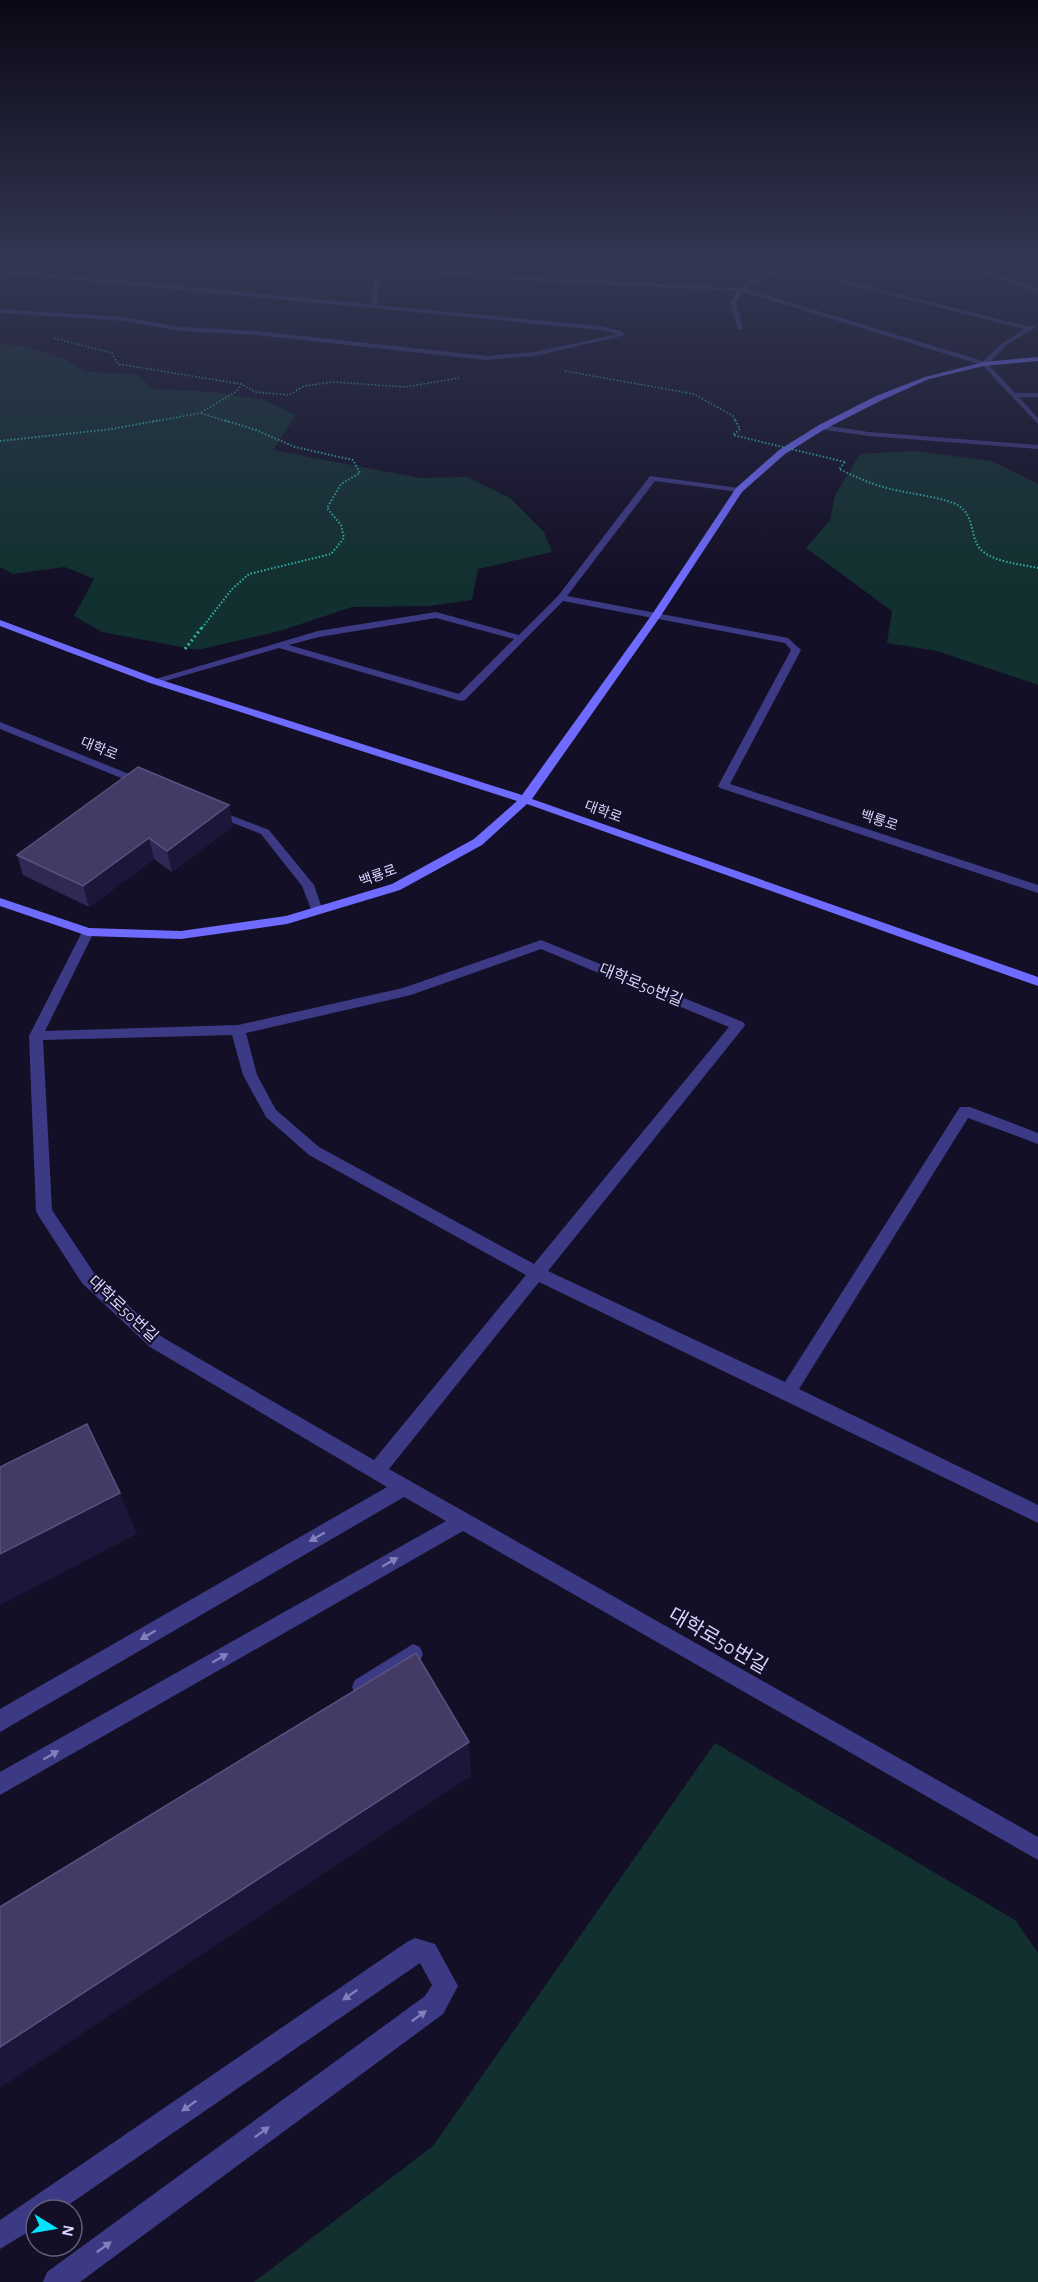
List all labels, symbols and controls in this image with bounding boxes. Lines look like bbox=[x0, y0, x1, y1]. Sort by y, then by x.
street label: 대학로 bbox=[78, 733, 120, 763]
street label: 대학로 bbox=[582, 797, 624, 825]
street label: 백룡로 bbox=[858, 807, 900, 834]
street label: 백룡로 bbox=[357, 862, 399, 889]
street label: 대학로50번길 bbox=[597, 960, 686, 1009]
street label: 대학로50번길 bbox=[85, 1272, 162, 1345]
one-way arrow bbox=[309, 1532, 325, 1543]
one-way arrow bbox=[382, 1557, 399, 1567]
street label: 대학로50번길 bbox=[665, 1604, 772, 1677]
one-way arrow bbox=[140, 1630, 156, 1641]
one-way arrow bbox=[212, 1654, 229, 1664]
one-way arrow bbox=[43, 1750, 60, 1760]
one-way arrow bbox=[342, 1989, 358, 2001]
one-way arrow bbox=[411, 2011, 426, 2023]
one-way arrow bbox=[181, 2100, 197, 2111]
one-way arrow bbox=[253, 2126, 269, 2138]
north arrow bbox=[24, 2198, 84, 2258]
text: N bbox=[59, 2224, 77, 2238]
one-way arrow bbox=[97, 2242, 112, 2254]

